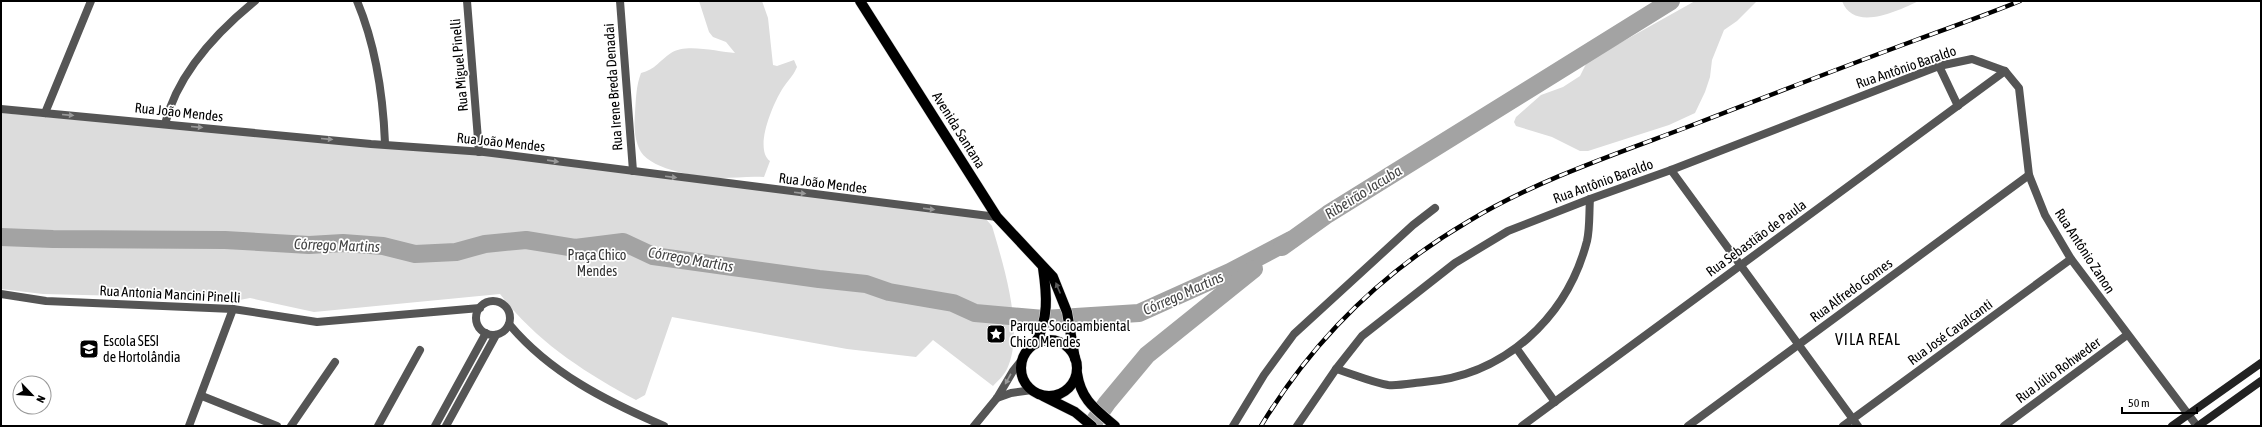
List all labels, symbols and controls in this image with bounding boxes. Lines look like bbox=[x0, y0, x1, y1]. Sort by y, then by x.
street label: Rua Miguel Pinelli bbox=[447, 18, 471, 112]
street label: Rua Irene Breda Denadai bbox=[601, 23, 625, 151]
street label: Rua Antônio Baraldo bbox=[1854, 42, 1958, 92]
street label: Avenida Santana bbox=[929, 89, 989, 171]
street label: Rua João Mendes bbox=[134, 99, 224, 125]
one-way arrow bbox=[62, 112, 74, 119]
one-way arrow bbox=[191, 124, 203, 131]
street label: Rua João Mendes bbox=[456, 129, 546, 155]
one-way arrow bbox=[321, 136, 333, 143]
street label: Rua Antônio Baraldo bbox=[1551, 156, 1655, 206]
one-way arrow bbox=[547, 158, 559, 164]
water label: Ribeirão Jacuba bbox=[1322, 162, 1404, 222]
street label: Rua João Mendes bbox=[778, 170, 868, 196]
one-way arrow bbox=[665, 174, 677, 180]
one-way arrow bbox=[794, 190, 806, 196]
street label: Rua Sebastião de Paula bbox=[1703, 196, 1809, 280]
one-way arrow bbox=[923, 206, 935, 212]
street label: Rua Antônio Zanon bbox=[2052, 206, 2118, 296]
water label: Córrego Martins bbox=[294, 235, 380, 255]
water label: Córrego Martins bbox=[647, 243, 735, 275]
park label: Praça Chico Mendes bbox=[568, 247, 626, 279]
street label: Rua Alfredo Gomes bbox=[1807, 255, 1895, 325]
water label: Córrego Martins bbox=[1140, 268, 1226, 318]
street label: Rua Antonia Mancini Pinelli bbox=[99, 282, 241, 306]
one-way arrow bbox=[1055, 283, 1061, 294]
street label: Rua José Cavalcanti bbox=[1905, 296, 1995, 368]
place label: Parque Socioambiental Chico Mendes bbox=[1010, 318, 1130, 350]
place icon: Parque Socioambiental Chico Mendes bbox=[985, 323, 1007, 345]
district label: VILA REAL bbox=[1835, 330, 1901, 348]
place label: Escola SESI de Hortolândia bbox=[103, 333, 180, 365]
street label: Rua Júlio Rohweder bbox=[2012, 333, 2104, 406]
school or university icon: Escola SESI de Hortolândia bbox=[78, 338, 100, 360]
one-way arrow bbox=[1005, 373, 1011, 385]
north arrow bbox=[12, 375, 52, 415]
scale bar bbox=[2122, 389, 2197, 415]
text: N bbox=[34, 394, 48, 405]
text: 50 m bbox=[2128, 396, 2150, 410]

